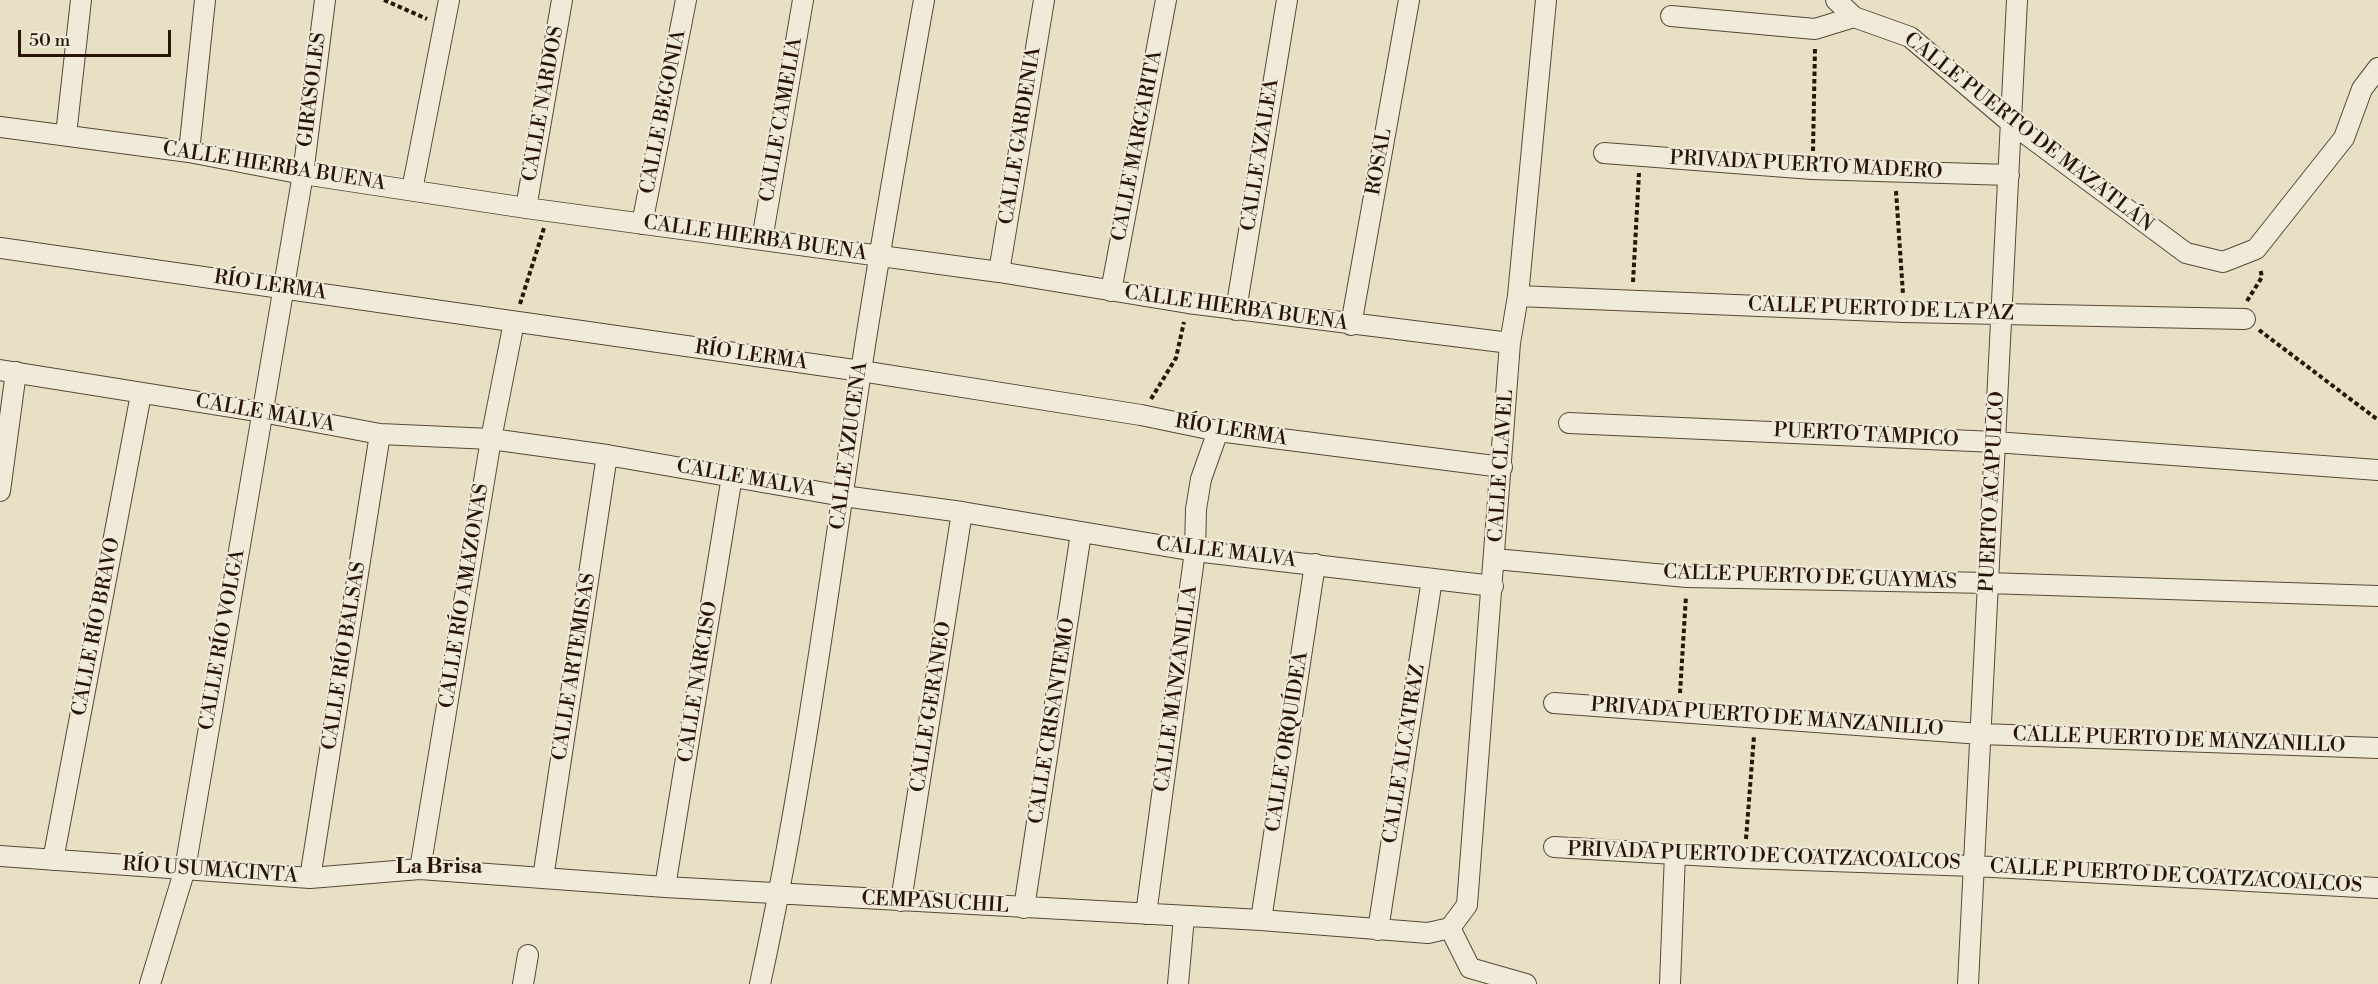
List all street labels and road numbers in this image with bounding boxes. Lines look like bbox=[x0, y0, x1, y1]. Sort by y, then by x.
street label: CALLE NARDOS bbox=[519, 24, 569, 184]
street label: CALLE BEGONIA bbox=[636, 28, 692, 196]
street label: CALLE PUERTO DE MAZATLÁN bbox=[1898, 28, 2158, 238]
street label: GIRASOLES bbox=[294, 31, 332, 149]
street label: CALLE CAMELIA bbox=[756, 36, 808, 204]
street label: CALLE GARDENIA bbox=[995, 45, 1047, 227]
street label: CALLE MARGARITA bbox=[1108, 49, 1168, 243]
street label: CALLE AZALEA bbox=[1237, 77, 1285, 233]
street label: ROSAL bbox=[1362, 127, 1398, 197]
street label: CALLE HIERBA BUENA bbox=[161, 138, 387, 196]
street label: PRIVADA PUERTO MADERO bbox=[1669, 147, 1943, 185]
street label: CALLE HIERBA BUENA bbox=[642, 211, 868, 267]
street label: RÍO LERMA bbox=[212, 266, 328, 306]
street label: CALLE HIERBA BUENA bbox=[1123, 281, 1349, 337]
street label: CALLE PUERTO DE LA PAZ bbox=[1748, 293, 2014, 327]
street label: RÍO LERMA bbox=[693, 336, 809, 376]
street label: CALLE AZUCENA bbox=[826, 361, 874, 531]
street label: CALLE CLAVEL bbox=[1485, 389, 1519, 543]
street label: CALLE MALVA bbox=[194, 390, 336, 438]
street label: PUERTO ACAPULCO bbox=[1976, 391, 2010, 593]
street label: RÍO LERMA bbox=[1173, 410, 1289, 452]
street label: PUERTO TAMPICO bbox=[1773, 419, 1959, 453]
street label: CALLE MALVA bbox=[675, 455, 817, 503]
street label: CALLE RÍO AMAZONAS bbox=[435, 482, 495, 710]
street label: CALLE MALVA bbox=[1155, 533, 1297, 573]
street label: CALLE RÍO BRAVO bbox=[68, 536, 126, 718]
street label: CALLE RÍO VOLGA bbox=[195, 548, 251, 732]
street label: CALLE RÍO BALSAS bbox=[318, 560, 372, 752]
street label: CALLE PUERTO DE GUAYMAS bbox=[1663, 561, 1957, 595]
street label: CALLE ARTEMISAS bbox=[548, 572, 602, 762]
street label: CALLE MANZANILLA bbox=[1151, 584, 1203, 794]
street label: CALLE NARCISO bbox=[674, 600, 724, 764]
street label: CALLE CRISANTEMO bbox=[1025, 616, 1081, 826]
street label: CALLE GERANEO bbox=[907, 620, 957, 794]
street label: CALLE ORQUÍDEA bbox=[1262, 650, 1314, 834]
street label: CALLE ALCATRAZ bbox=[1379, 663, 1431, 845]
street label: PRIVADA PUERTO DE MANZANILLO bbox=[1590, 694, 1944, 742]
street label: CALLE PUERTO DE MANZANILLO bbox=[2012, 723, 2346, 759]
street label: PRIVADA PUERTO DE COATZACOALCOS bbox=[1567, 838, 1961, 876]
street label: RÍO USUMACINTA bbox=[121, 853, 299, 889]
street label: CALLE PUERTO DE COATZACOALCOS bbox=[1989, 855, 2363, 899]
street label: CEMPASUCHIL bbox=[861, 887, 1009, 919]

